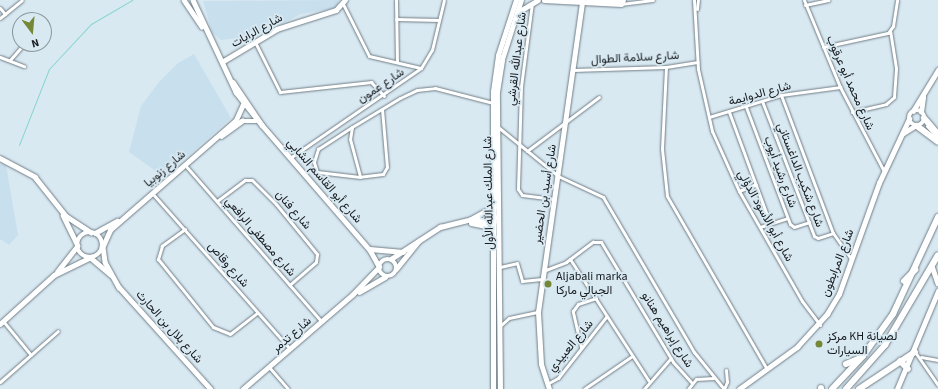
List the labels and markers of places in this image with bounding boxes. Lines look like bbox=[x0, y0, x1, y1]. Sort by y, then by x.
place label: Aljabali marka الجبالي ماركا bbox=[556, 270, 628, 298]
marker: Aljabali marka الجبالي ماركا bbox=[543, 279, 553, 289]
place label: مركز KH لصيانة السيارات bbox=[827, 330, 897, 358]
marker: مركز KH لصيانة السيارات bbox=[814, 339, 824, 349]

